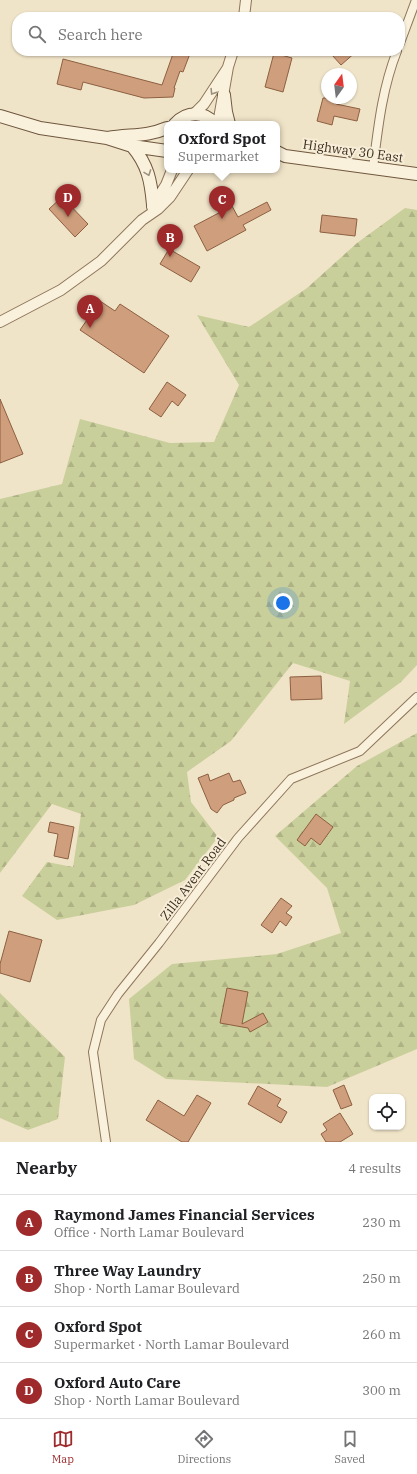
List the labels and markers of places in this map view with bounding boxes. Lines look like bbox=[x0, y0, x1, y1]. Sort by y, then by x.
pin: D bbox=[55, 184, 81, 217]
pin: C bbox=[209, 186, 235, 219]
pin: B bbox=[157, 224, 183, 257]
pin: A bbox=[77, 295, 103, 328]

